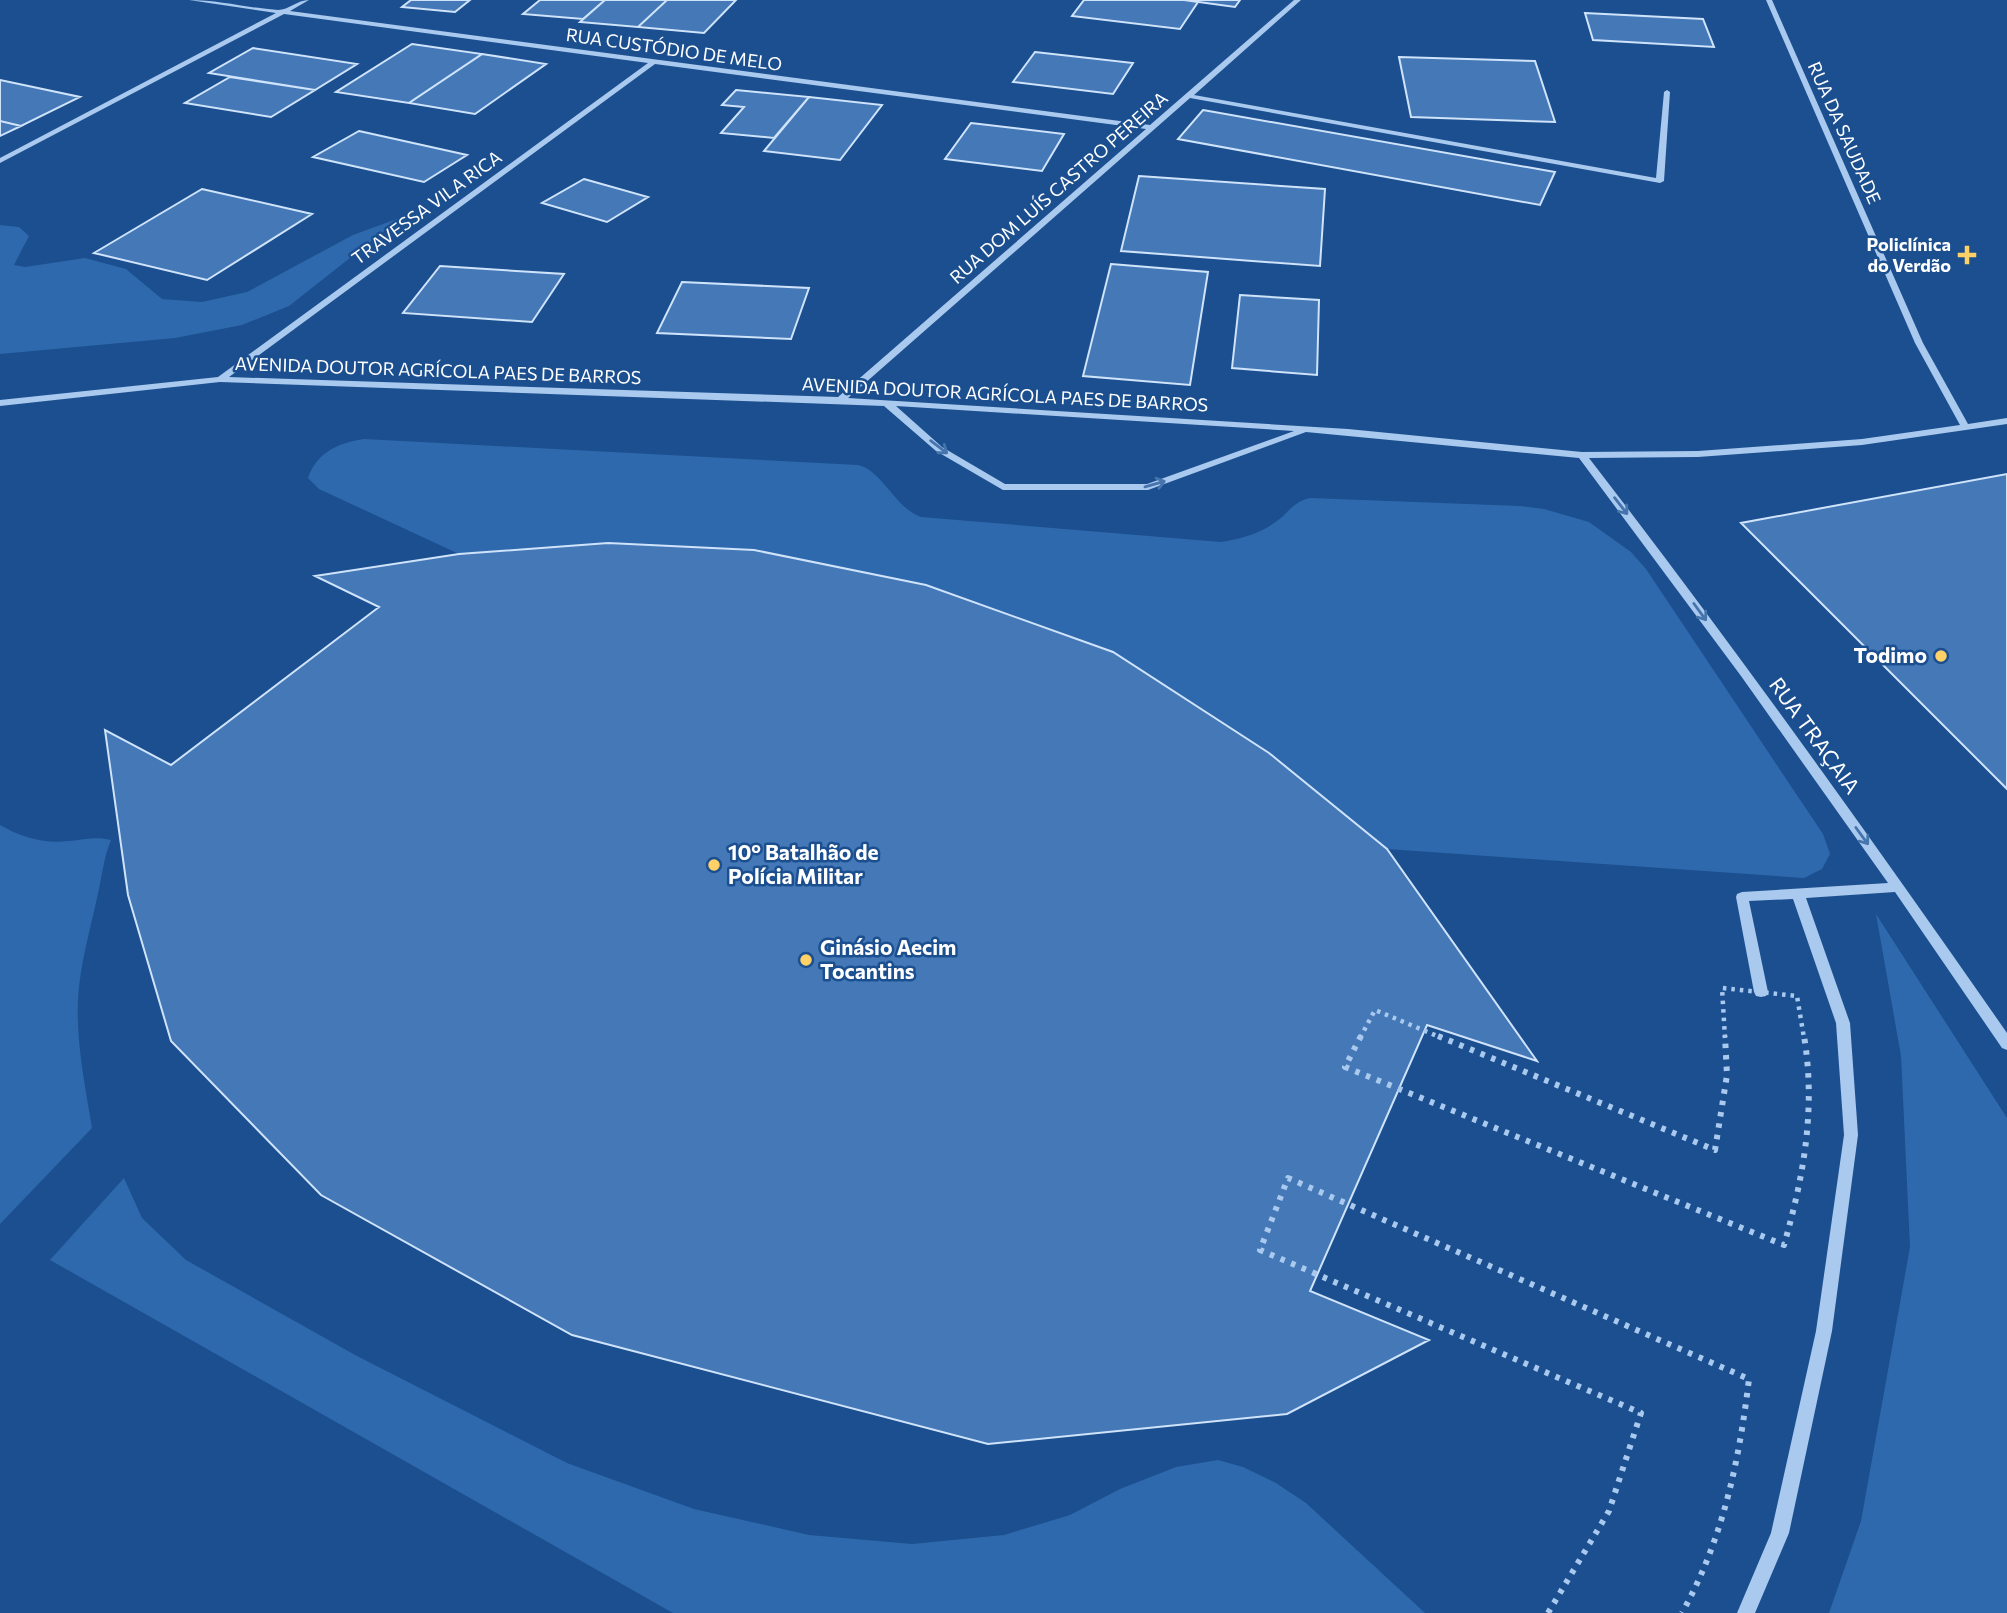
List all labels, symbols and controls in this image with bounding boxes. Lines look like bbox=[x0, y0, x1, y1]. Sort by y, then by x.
street label: RUA CUSTÓDIO DE MELO bbox=[565, 23, 784, 75]
street label: RUA DA SAUDADE bbox=[1804, 58, 1886, 207]
street label: RUA DOM LUÍS CASTRO PEREIRA bbox=[945, 87, 1172, 288]
street label: TRAVESSA VILA RICA bbox=[347, 145, 506, 269]
place label: Policlínica do Verdão bbox=[1867, 233, 1951, 276]
marker: Policlínica do Verdão bbox=[1957, 245, 1977, 265]
street label: AVENIDA DOUTOR AGRÍCOLA PAES DE BARROS bbox=[234, 352, 642, 388]
street label: AVENIDA DOUTOR AGRÍCOLA PAES DE BARROS bbox=[801, 372, 1209, 416]
one-way arrow bbox=[929, 440, 948, 455]
one-way arrow bbox=[1143, 477, 1165, 490]
one-way arrow bbox=[1614, 496, 1629, 514]
one-way arrow bbox=[1693, 602, 1707, 621]
place label: Todimo bbox=[1853, 642, 1927, 667]
marker: Todimo bbox=[1933, 648, 1949, 664]
street label: RUA TRAÇAIA bbox=[1765, 672, 1866, 798]
one-way arrow bbox=[1855, 826, 1869, 845]
place label: 10º Batalhão de Polícia Militar bbox=[728, 839, 879, 888]
marker: 10º Batalhão de Polícia Militar bbox=[706, 857, 722, 873]
place label: Ginásio Aecim Tocantins bbox=[820, 934, 956, 983]
marker: Ginásio Aecim Tocantins bbox=[798, 952, 814, 968]

